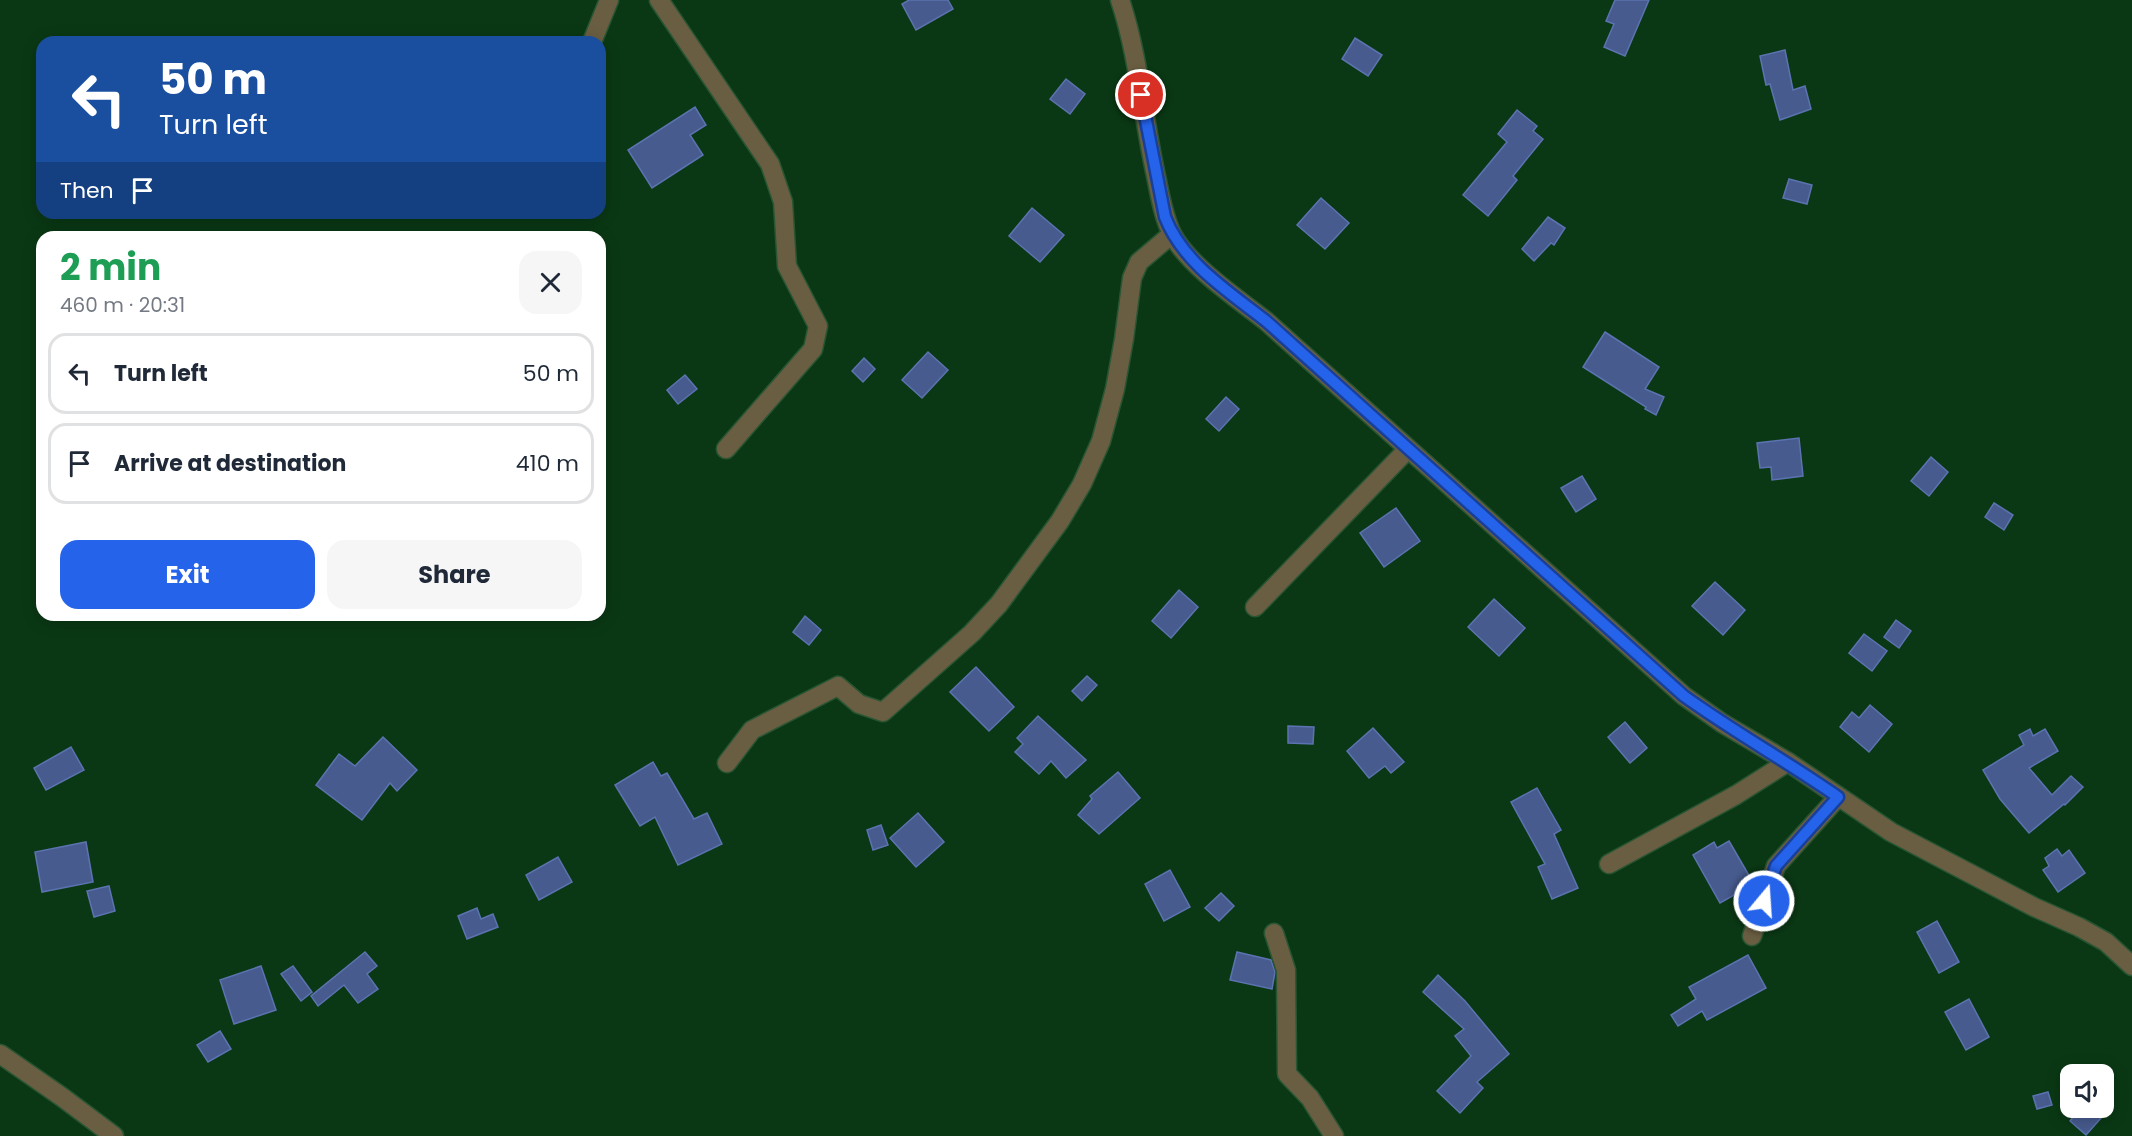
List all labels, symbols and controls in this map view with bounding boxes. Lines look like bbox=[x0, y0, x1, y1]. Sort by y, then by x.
text: 50 m bbox=[159, 50, 267, 109]
icon: left bbox=[60, 60, 138, 138]
pin bbox=[1115, 69, 1166, 120]
icon: arrive bbox=[1124, 78, 1157, 111]
text: Turn left bbox=[159, 106, 268, 143]
icon: arrive bbox=[126, 174, 159, 207]
text: Then bbox=[60, 175, 114, 206]
text: 2 min bbox=[60, 242, 161, 293]
button: close bbox=[519, 251, 582, 314]
text: 460 m · 20:31 bbox=[60, 291, 185, 319]
icon: left bbox=[63, 357, 96, 390]
text: Turn left bbox=[114, 358, 208, 389]
text: 50 m bbox=[523, 358, 579, 389]
icon: arrive bbox=[63, 447, 96, 480]
text: Arrive at destination bbox=[114, 448, 346, 479]
text: 410 m bbox=[516, 448, 579, 479]
button: Exit bbox=[60, 540, 315, 609]
button: Share bbox=[327, 540, 582, 609]
position arrow bbox=[1732, 869, 1796, 933]
map controls bbox=[2060, 1064, 2114, 1118]
button: sound bbox=[2060, 1064, 2114, 1118]

